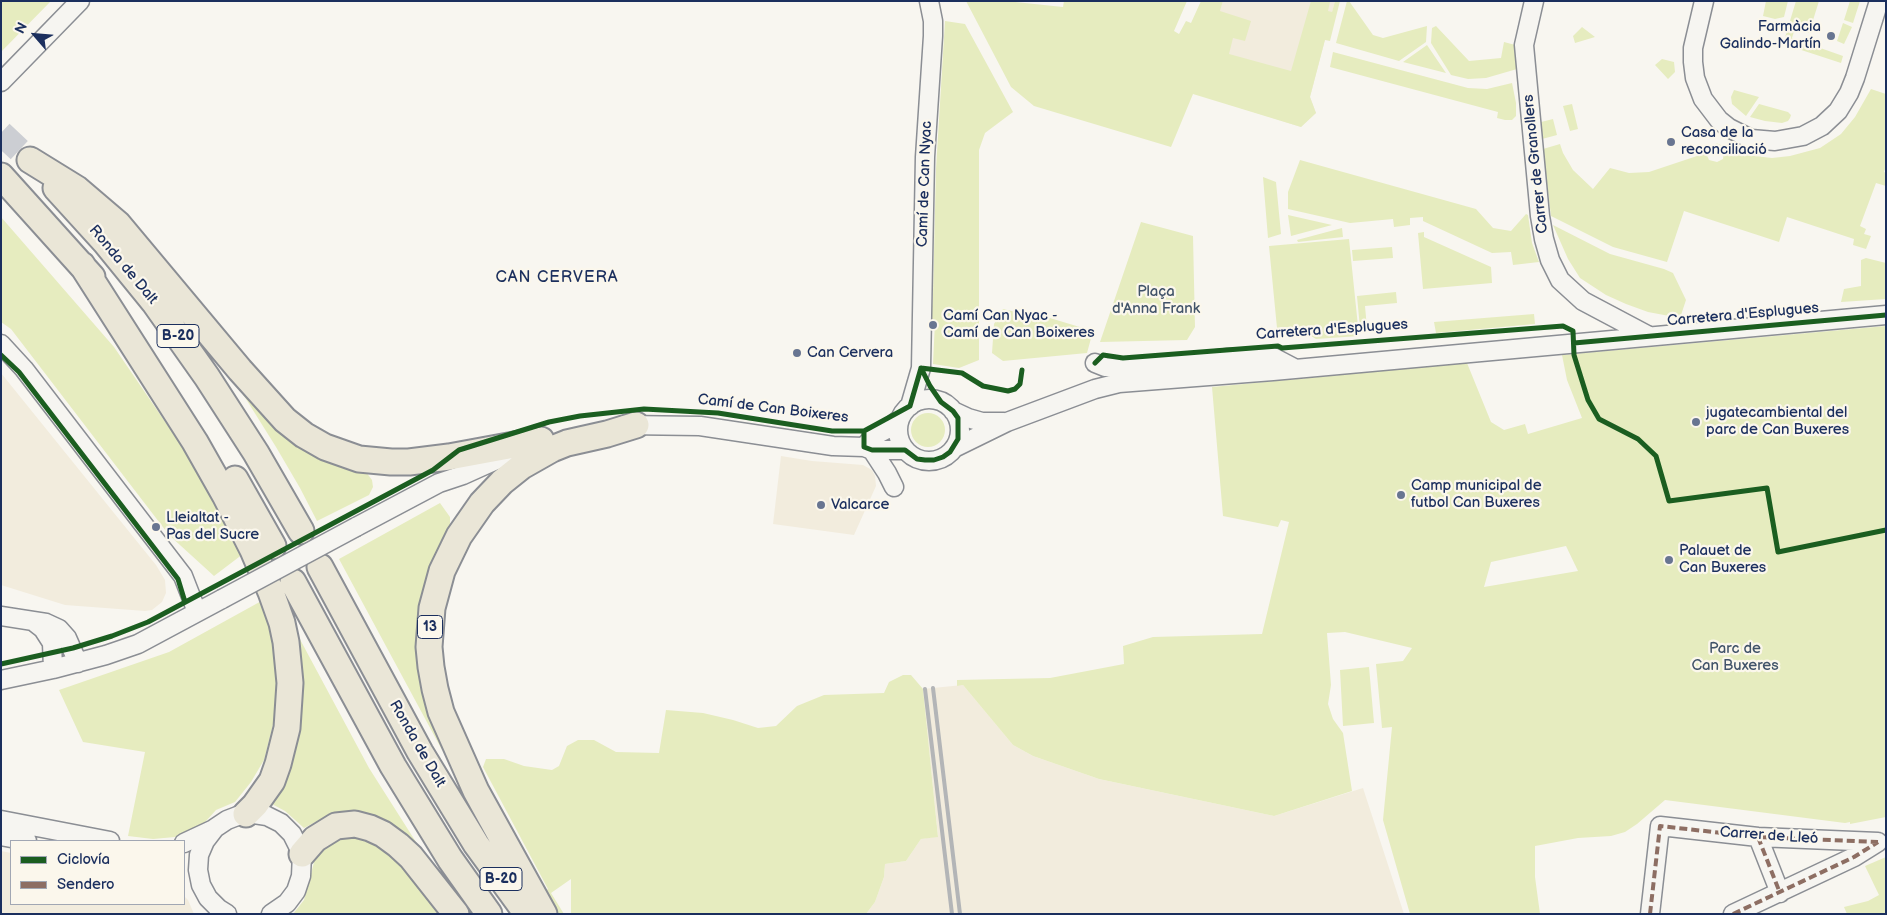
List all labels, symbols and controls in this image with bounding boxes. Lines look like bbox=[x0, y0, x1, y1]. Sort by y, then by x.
north arrow bbox=[10, 10, 60, 60]
place label: Farmàcia Galindo-Martín bbox=[1720, 18, 1821, 53]
text: N bbox=[11, 19, 31, 37]
marker: Farmàcia Galindo-Martín bbox=[1825, 30, 1837, 42]
street label: Carrer de Granollers bbox=[1520, 94, 1552, 234]
street label: Camí de Can Nyac bbox=[914, 120, 936, 248]
place label: Casa de la reconciliació bbox=[1681, 124, 1767, 159]
marker: Casa de la reconciliació bbox=[1665, 136, 1677, 148]
street label: Ronda de Dalt bbox=[85, 222, 161, 308]
district label: CAN CERVERA bbox=[494, 268, 620, 288]
park label: Plaça d'Anna Frank bbox=[1112, 283, 1200, 318]
street label: Carretera d'Esplugues bbox=[1666, 299, 1820, 331]
place label: Camí Can Nyac - Camí de Can Boixeres bbox=[943, 307, 1095, 342]
street label: Carretera d'Esplugues bbox=[1255, 316, 1409, 344]
marker: Camí Can Nyac - Camí de Can Boixeres bbox=[927, 319, 939, 331]
road number: B-20 bbox=[157, 324, 199, 348]
place label: Can Cervera bbox=[807, 344, 893, 362]
marker: Can Cervera bbox=[791, 347, 803, 359]
street label: Camí de Can Boixeres bbox=[697, 391, 849, 427]
place label: jugatecambiental del parc de Can Buxeres bbox=[1706, 404, 1849, 439]
marker: jugatecambiental del parc de Can Buxeres bbox=[1690, 416, 1702, 428]
place label: Camp municipal de futbol Can Buxeres bbox=[1411, 477, 1542, 512]
marker: Camp municipal de futbol Can Buxeres bbox=[1395, 489, 1407, 501]
place label: Valcarce bbox=[831, 496, 889, 514]
marker: Valcarce bbox=[815, 499, 827, 511]
place label: Lleialtat - Pas del Sucre bbox=[166, 509, 259, 544]
marker: Lleialtat - Pas del Sucre bbox=[150, 521, 162, 533]
place label: Palauet de Can Buxeres bbox=[1679, 542, 1766, 577]
marker: Palauet de Can Buxeres bbox=[1663, 554, 1675, 566]
road number: 13 bbox=[418, 616, 442, 638]
park label: Parc de Can Buxeres bbox=[1691, 640, 1779, 675]
street label: Ronda de Dalt bbox=[385, 697, 449, 791]
street label: Carrer de Lleó bbox=[1719, 824, 1819, 848]
legend bbox=[10, 840, 185, 905]
text: Ciclovía bbox=[57, 850, 110, 869]
road number: B-20 bbox=[480, 868, 522, 891]
text: Sendero bbox=[57, 875, 115, 894]

